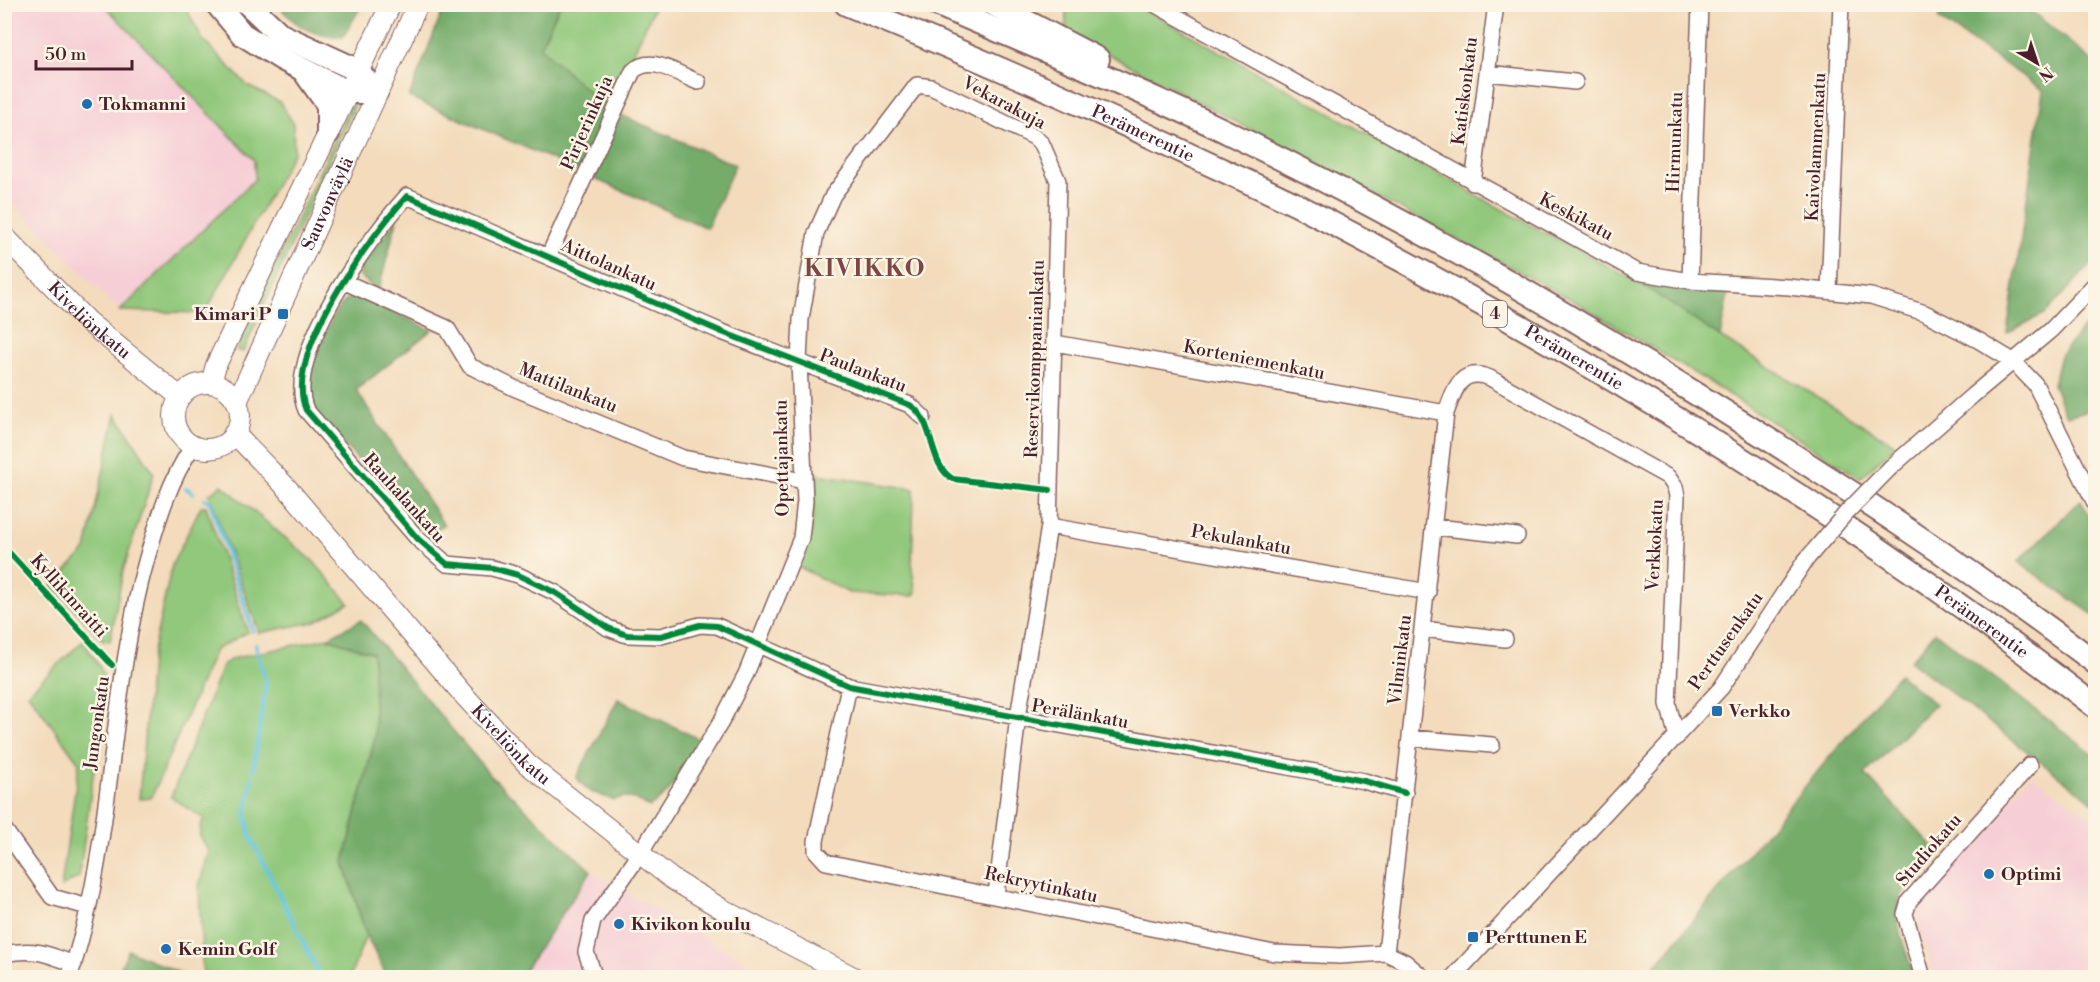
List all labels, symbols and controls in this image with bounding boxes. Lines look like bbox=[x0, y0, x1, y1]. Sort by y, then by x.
scale bar bbox=[36, 33, 132, 71]
north arrow bbox=[2007, 33, 2067, 93]
street label: Katiskonkatu bbox=[1447, 35, 1483, 146]
text: 50 m bbox=[45, 43, 87, 66]
text: N bbox=[2034, 62, 2057, 86]
street label: Pirjerinkuja bbox=[556, 71, 619, 174]
street label: Vekarakuja bbox=[957, 71, 1051, 135]
street label: Kaivolammenkatu bbox=[1801, 71, 1831, 222]
street label: Hirmunkatu bbox=[1662, 90, 1688, 193]
place label: Tokmanni bbox=[99, 93, 186, 116]
marker: Tokmanni bbox=[80, 97, 94, 111]
street label: Perämerentie bbox=[1088, 100, 1198, 167]
street label: Sauvonväylä bbox=[296, 152, 359, 254]
street label: Keskikatu bbox=[1535, 188, 1618, 247]
street label: Aittolankatu bbox=[557, 233, 661, 296]
district label: KIVIKKO bbox=[804, 254, 926, 284]
street label: Reservikomppaniankatu bbox=[1020, 258, 1050, 459]
street label: Kiveliönkatu bbox=[43, 276, 136, 364]
road number: 4 bbox=[1483, 301, 1507, 327]
place label: Kimari P bbox=[194, 303, 271, 326]
marker: Kimari P bbox=[276, 307, 290, 321]
street label: Perämerentie bbox=[1520, 319, 1628, 395]
street label: Korteniemenkatu bbox=[1181, 335, 1327, 385]
street label: Paulankatu bbox=[816, 344, 911, 398]
street label: Mattilankatu bbox=[515, 358, 621, 419]
street label: Opettajankatu bbox=[769, 399, 795, 517]
street label: Rauhalankatu bbox=[358, 448, 451, 548]
street label: Verkkokatu bbox=[1641, 498, 1669, 593]
street label: Pekulankatu bbox=[1189, 520, 1294, 560]
street label: Kyllikinraitti bbox=[25, 549, 113, 643]
street label: Perämerentie bbox=[1930, 580, 2033, 663]
street label: Perttusenkatu bbox=[1684, 587, 1769, 695]
street label: Vilminkatu bbox=[1383, 613, 1417, 708]
street label: Jungonkatu bbox=[79, 674, 115, 772]
street label: Perälänkatu bbox=[1030, 694, 1131, 734]
street label: Kiveliönkatu bbox=[466, 699, 556, 790]
place label: Verkko bbox=[1728, 700, 1791, 723]
marker: Verkko bbox=[1710, 704, 1724, 718]
street label: Studiokatu bbox=[1891, 808, 1967, 891]
street label: Rekryytinkatu bbox=[982, 862, 1101, 908]
place label: Optimi bbox=[2001, 863, 2062, 886]
marker: Optimi bbox=[1982, 867, 1996, 881]
place label: Kivikon koulu bbox=[631, 913, 751, 936]
marker: Kivikon koulu bbox=[612, 917, 626, 931]
place label: Perttunen E bbox=[1485, 926, 1587, 949]
marker: Perttunen E bbox=[1466, 930, 1480, 944]
place label: Kemin Golf bbox=[178, 938, 278, 961]
marker: Kemin Golf bbox=[159, 942, 173, 956]

